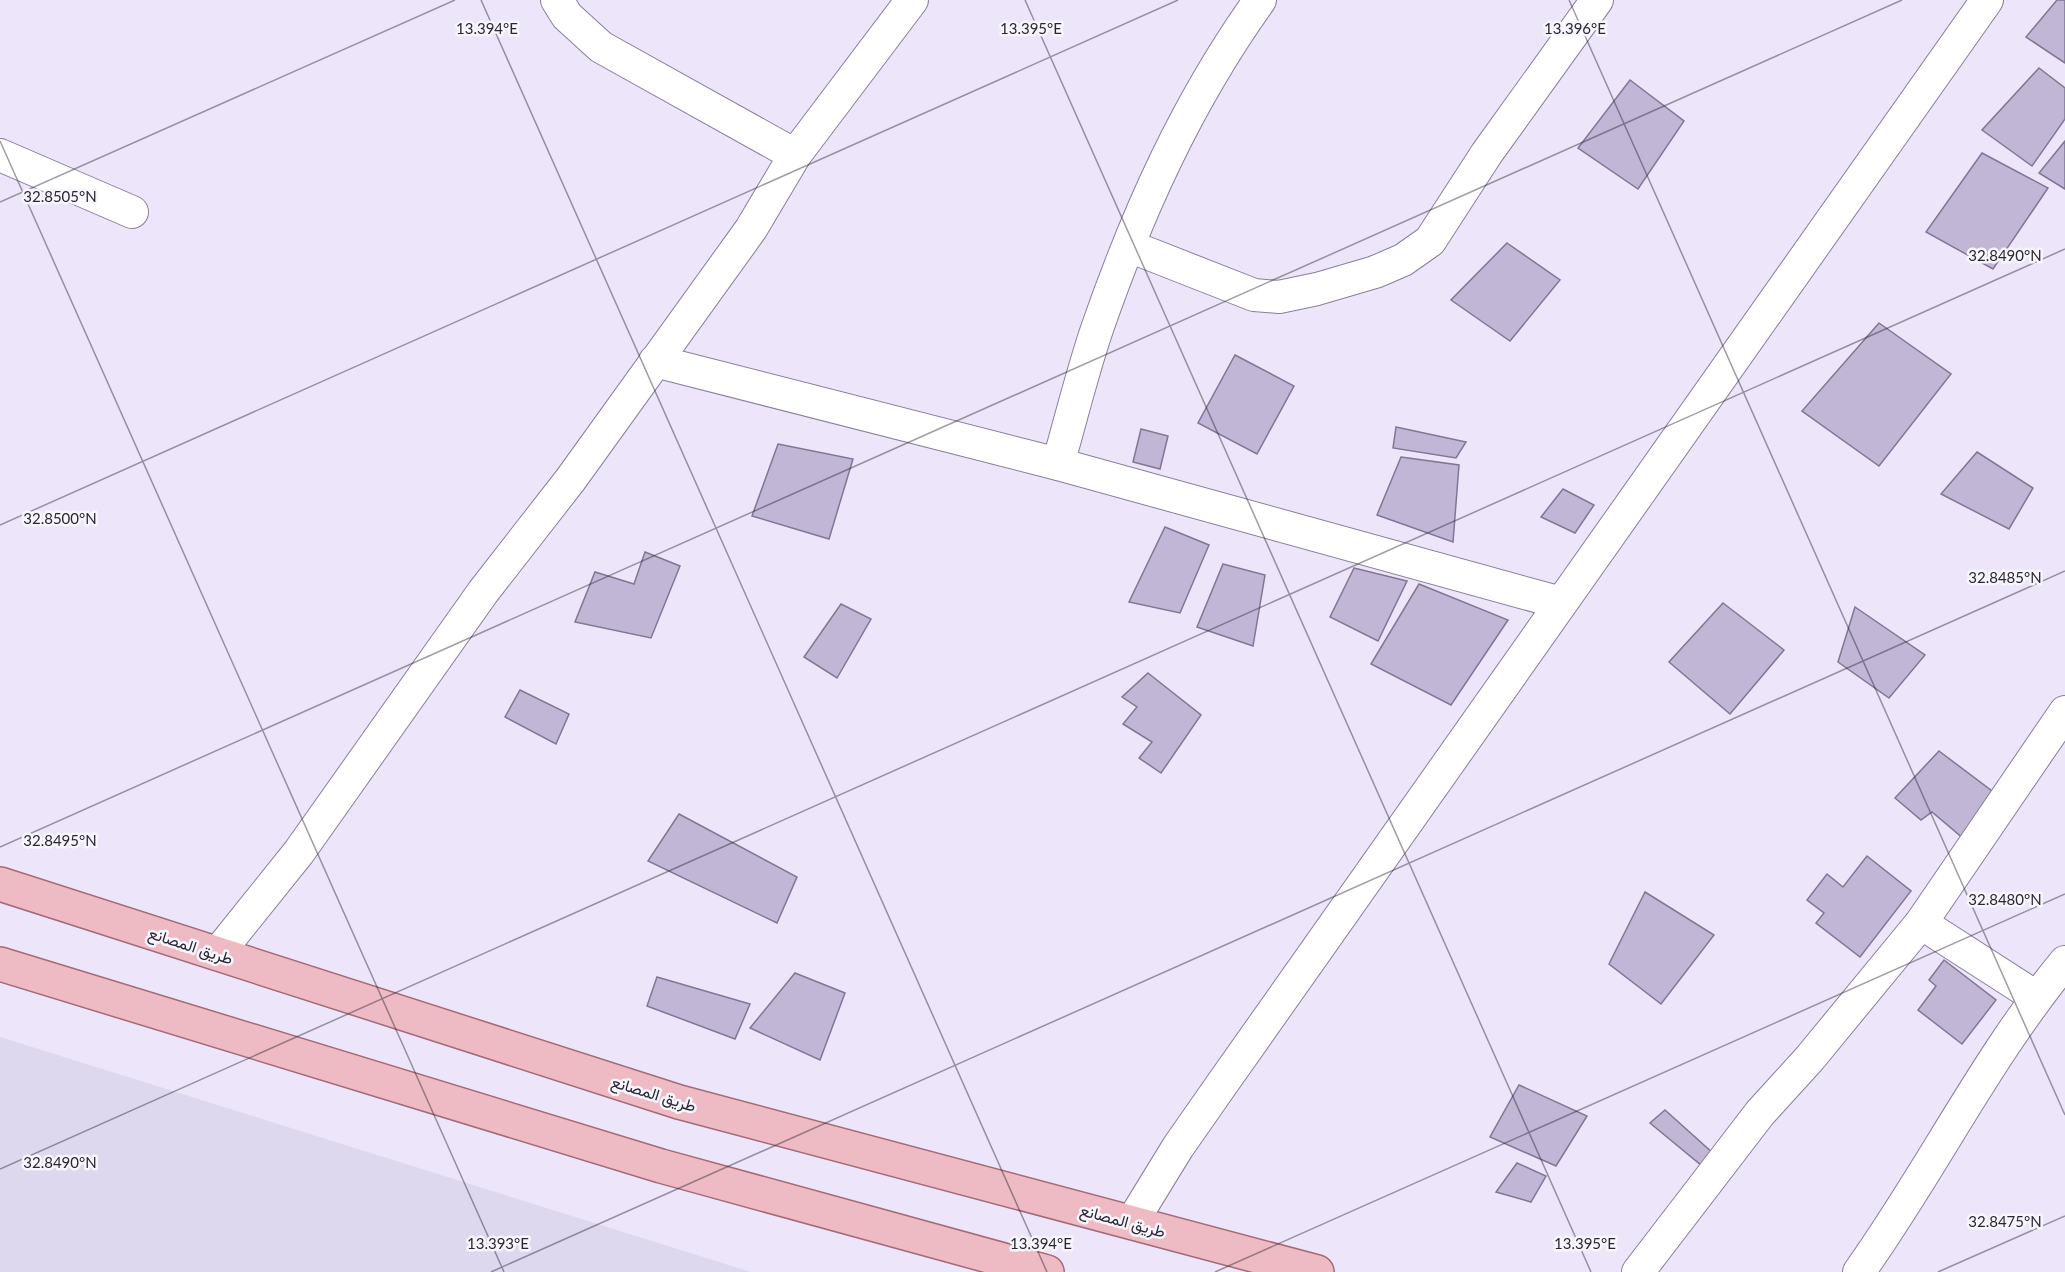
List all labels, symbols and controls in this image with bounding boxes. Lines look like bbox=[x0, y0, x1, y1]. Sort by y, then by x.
text: 13.394°E bbox=[456, 19, 518, 37]
text: 13.395°E bbox=[1000, 19, 1062, 37]
text: 13.396°E bbox=[1544, 19, 1606, 37]
text: 32.8505°N bbox=[23, 187, 97, 205]
text: 32.8490°N bbox=[1968, 246, 2042, 264]
text: 32.8500°N bbox=[23, 509, 97, 527]
text: 32.8485°N bbox=[1968, 568, 2042, 586]
text: 32.8495°N bbox=[23, 831, 97, 849]
text: 32.8480°N bbox=[1968, 890, 2042, 908]
street label: طريق المصانع bbox=[145, 922, 236, 970]
street label: طريق المصانع bbox=[608, 1071, 699, 1118]
text: 32.8490°N bbox=[23, 1153, 97, 1171]
street label: طريق المصانع bbox=[1077, 1199, 1168, 1243]
text: 32.8475°N bbox=[1968, 1212, 2042, 1230]
text: 13.393°E bbox=[467, 1234, 529, 1252]
text: 13.394°E bbox=[1010, 1234, 1072, 1252]
text: 13.395°E bbox=[1554, 1234, 1616, 1252]

